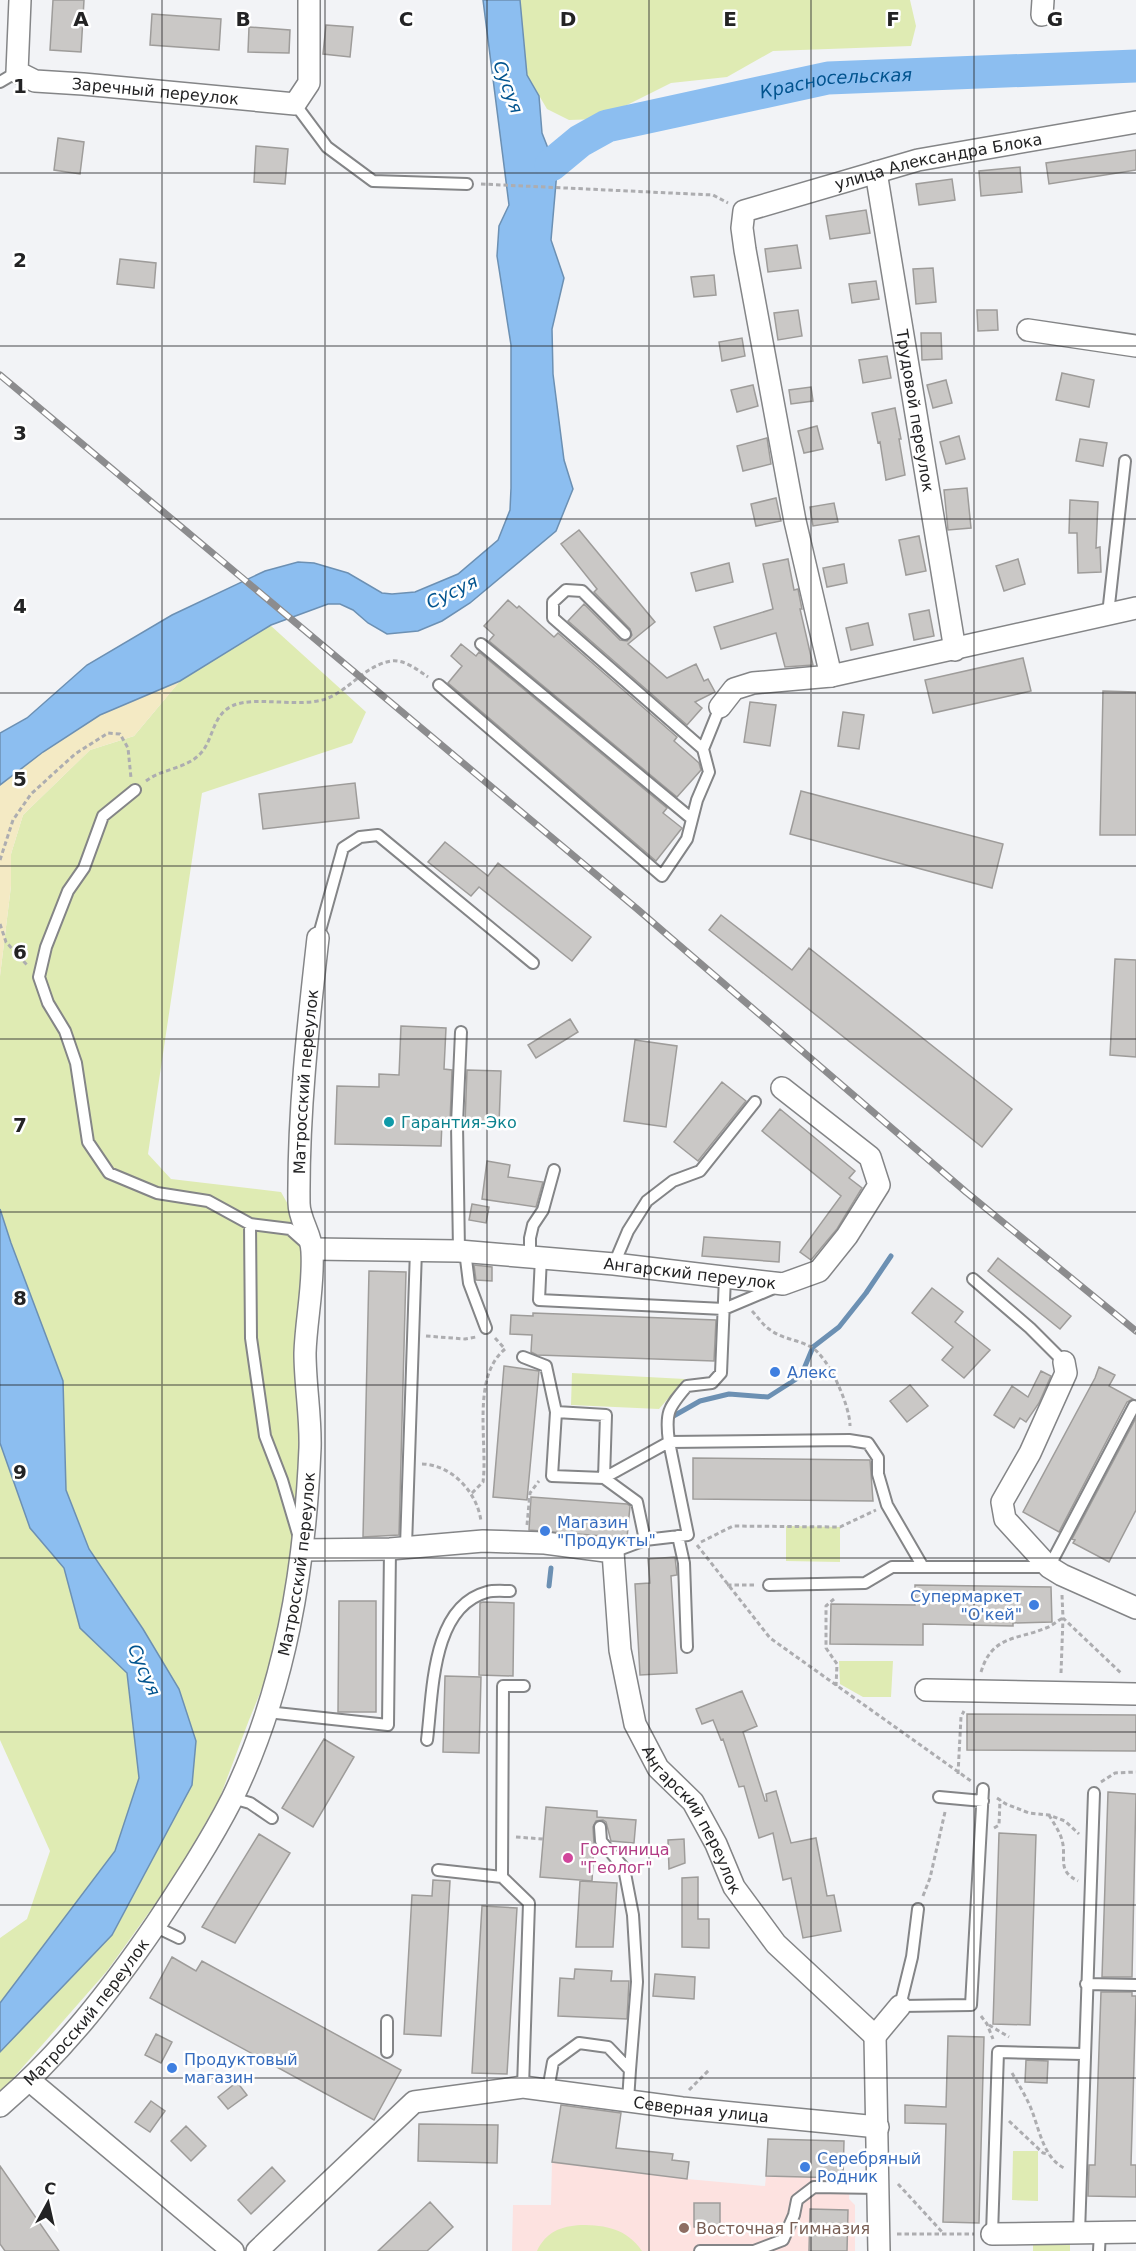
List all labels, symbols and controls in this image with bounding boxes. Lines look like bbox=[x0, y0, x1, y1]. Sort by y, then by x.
text: A bbox=[73, 7, 89, 31]
text: B bbox=[235, 7, 251, 31]
text: C bbox=[399, 7, 413, 31]
text: D bbox=[560, 7, 576, 31]
text: E bbox=[723, 7, 737, 31]
text: F bbox=[886, 7, 900, 31]
text: G bbox=[1047, 7, 1063, 31]
water label: Сусуя bbox=[489, 58, 528, 116]
water label: Красносельская bbox=[758, 64, 913, 103]
text: 1 bbox=[13, 74, 27, 98]
street label: Заречный переулок bbox=[71, 74, 240, 109]
street label: улица Александра Блока bbox=[832, 130, 1044, 194]
text: 2 bbox=[13, 248, 27, 272]
street label: Трудовой переулок bbox=[892, 327, 938, 494]
text: 3 bbox=[13, 421, 27, 445]
water label: Сусуя bbox=[423, 570, 481, 613]
text: 4 bbox=[13, 594, 27, 618]
text: 5 bbox=[13, 767, 27, 791]
text: 6 bbox=[13, 940, 27, 964]
street label: Матросский переулок bbox=[290, 988, 322, 1174]
text: 7 bbox=[13, 1113, 27, 1137]
place label: Гарантия-Эко bbox=[401, 1113, 517, 1132]
marker: Гарантия-Эко bbox=[382, 1115, 396, 1129]
street label: Ангарский переулок bbox=[603, 1254, 778, 1293]
text: 8 bbox=[13, 1286, 27, 1310]
place label: Алекс bbox=[787, 1363, 836, 1382]
marker: Алекс bbox=[768, 1365, 782, 1379]
text: 9 bbox=[13, 1460, 27, 1484]
street label: Матросский переулок bbox=[274, 1471, 319, 1658]
place label: Магазин "Продукты" bbox=[557, 1513, 656, 1550]
marker: Магазин "Продукты" bbox=[538, 1524, 552, 1538]
place label: Супермаркет "О'кей" bbox=[910, 1587, 1022, 1624]
marker: Супермаркет "О'кей" bbox=[1027, 1598, 1041, 1612]
water label: Сусуя bbox=[124, 1641, 165, 1699]
street label: Ангарский переулок bbox=[638, 1742, 745, 1898]
place label: Гостиница "Геолог" bbox=[580, 1840, 670, 1877]
marker: Гостиница "Геолог" bbox=[561, 1851, 575, 1865]
street label: Матросский переулок bbox=[20, 1935, 153, 2090]
place label: Продуктовый магазин bbox=[184, 2050, 298, 2087]
marker: Продуктовый магазин bbox=[165, 2061, 179, 2075]
street label: Северная улица bbox=[632, 2093, 770, 2126]
place label: Серебряный Родник bbox=[817, 2149, 921, 2186]
marker: Серебряный Родник bbox=[798, 2160, 812, 2174]
north arrow bbox=[18, 2173, 78, 2233]
text: С bbox=[43, 2178, 57, 2199]
place label: Восточная Гимназия bbox=[696, 2219, 870, 2238]
marker: Восточная Гимназия bbox=[677, 2221, 691, 2235]

